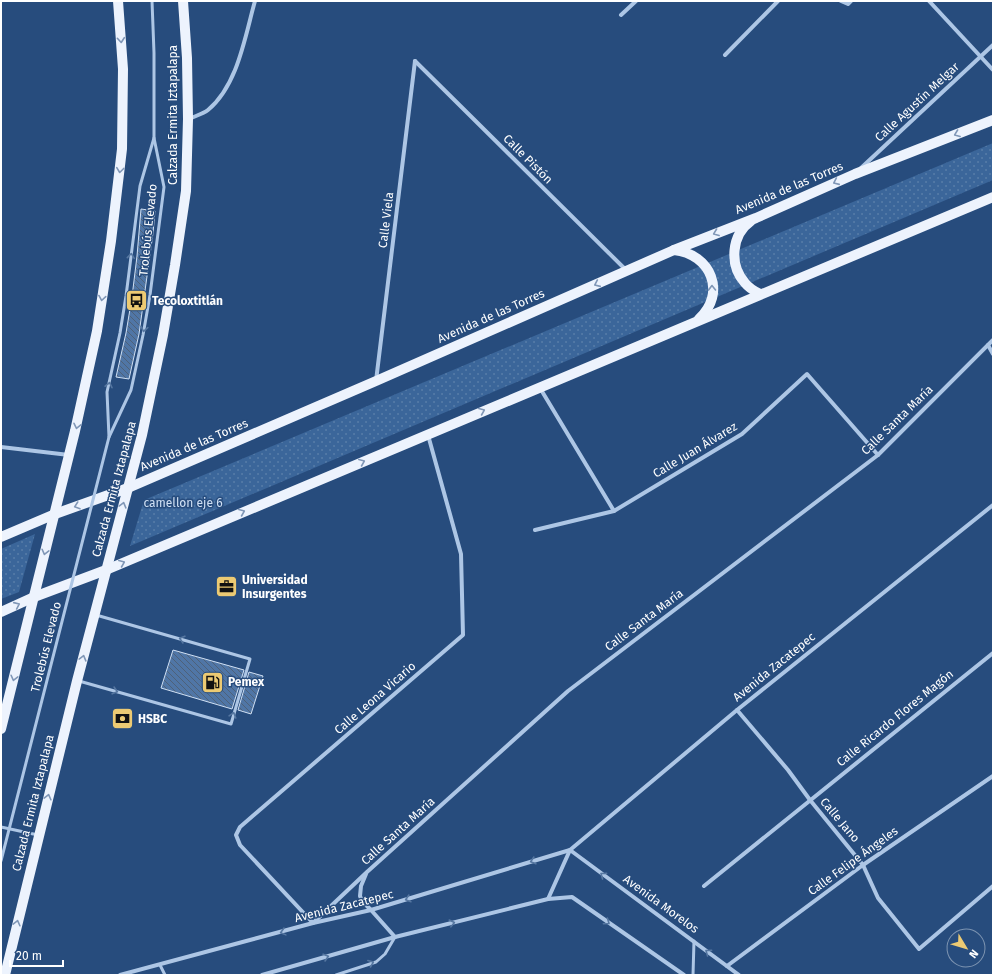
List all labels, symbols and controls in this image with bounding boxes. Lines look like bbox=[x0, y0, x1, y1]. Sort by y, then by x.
one-way arrow bbox=[116, 37, 125, 43]
street label: Calzada Ermita Iztapalapa bbox=[166, 45, 180, 185]
street label: Calle Agustín Melgar bbox=[872, 59, 962, 145]
one-way arrow bbox=[953, 130, 960, 138]
street label: Calle Pistón bbox=[500, 131, 556, 187]
street label: Avenida de las Torres bbox=[733, 159, 845, 217]
one-way arrow bbox=[115, 167, 124, 173]
one-way arrow bbox=[832, 178, 839, 186]
street label: Trolebús Elevado bbox=[136, 183, 160, 277]
street label: Calle Viela bbox=[376, 191, 396, 249]
one-way arrow bbox=[713, 229, 720, 237]
one-way arrow bbox=[126, 253, 135, 260]
one-way arrow bbox=[593, 279, 601, 287]
one-way arrow bbox=[708, 285, 716, 291]
street label: Avenida de las Torres bbox=[435, 286, 547, 346]
bus stop icon: Tecoloxtitlán bbox=[124, 288, 150, 314]
place label: Tecoloxtitlán bbox=[152, 294, 223, 308]
one-way arrow bbox=[98, 295, 107, 302]
one-way arrow bbox=[140, 325, 149, 332]
one-way arrow bbox=[104, 381, 112, 388]
street label: Calle Santa María bbox=[858, 382, 936, 458]
one-way arrow bbox=[478, 408, 485, 416]
street label: Avenida de las Torres bbox=[138, 416, 250, 474]
street label: Calzada Ermita Iztapalapa bbox=[89, 419, 139, 559]
street label: Calle Juan Álvarez bbox=[650, 419, 740, 481]
one-way arrow bbox=[73, 423, 81, 429]
one-way arrow bbox=[358, 458, 365, 466]
park label: camellon eje 6 bbox=[143, 496, 223, 510]
one-way arrow bbox=[74, 501, 81, 510]
one-way arrow bbox=[119, 502, 127, 508]
one-way arrow bbox=[238, 509, 246, 517]
one-way arrow bbox=[42, 548, 50, 555]
one-way arrow bbox=[119, 559, 126, 567]
place label: Universidad Insurgentes bbox=[242, 573, 308, 601]
office icon: Universidad Insurgentes bbox=[213, 574, 239, 600]
street label: Calle Santa María bbox=[602, 586, 686, 654]
street label: Trolebús Elevado bbox=[28, 600, 64, 694]
one-way arrow bbox=[14, 601, 21, 609]
street label: Avenida Zacatepec bbox=[730, 629, 818, 704]
one-way arrow bbox=[179, 635, 186, 644]
one-way arrow bbox=[78, 654, 87, 661]
street label: Calle Leona Vicario bbox=[332, 659, 418, 737]
street label: Calle Ricardo Flores Magón bbox=[834, 667, 956, 769]
fuel station icon: Pemex bbox=[199, 669, 225, 695]
one-way arrow bbox=[10, 675, 18, 681]
place label: Pemex bbox=[228, 675, 265, 689]
one-way arrow bbox=[111, 686, 118, 695]
bank icon: HSBC bbox=[109, 706, 135, 732]
place label: HSBC bbox=[138, 712, 167, 726]
one-way arrow bbox=[229, 712, 237, 719]
street label: Calzada Ermita Iztapalapa bbox=[9, 733, 57, 873]
one-way arrow bbox=[43, 794, 51, 800]
street label: Calle Santa María bbox=[358, 794, 438, 868]
street label: Calle Jano bbox=[817, 795, 863, 845]
street label: Calle Felipe Ángeles bbox=[805, 823, 901, 898]
one-way arrow bbox=[530, 856, 537, 865]
one-way arrow bbox=[601, 872, 608, 879]
street label: Avenida Morelos bbox=[621, 872, 702, 936]
street label: Avenida Zacatepec bbox=[293, 887, 395, 925]
one-way arrow bbox=[405, 894, 412, 903]
one-way arrow bbox=[603, 917, 610, 924]
one-way arrow bbox=[448, 919, 455, 928]
one-way arrow bbox=[12, 920, 21, 927]
one-way arrow bbox=[279, 927, 286, 936]
north arrow bbox=[946, 928, 986, 968]
scale bar bbox=[10, 942, 63, 968]
text: N bbox=[966, 947, 981, 961]
text: 20 m bbox=[16, 949, 42, 963]
one-way arrow bbox=[705, 949, 712, 957]
one-way arrow bbox=[322, 953, 329, 962]
one-way arrow bbox=[368, 960, 375, 968]

